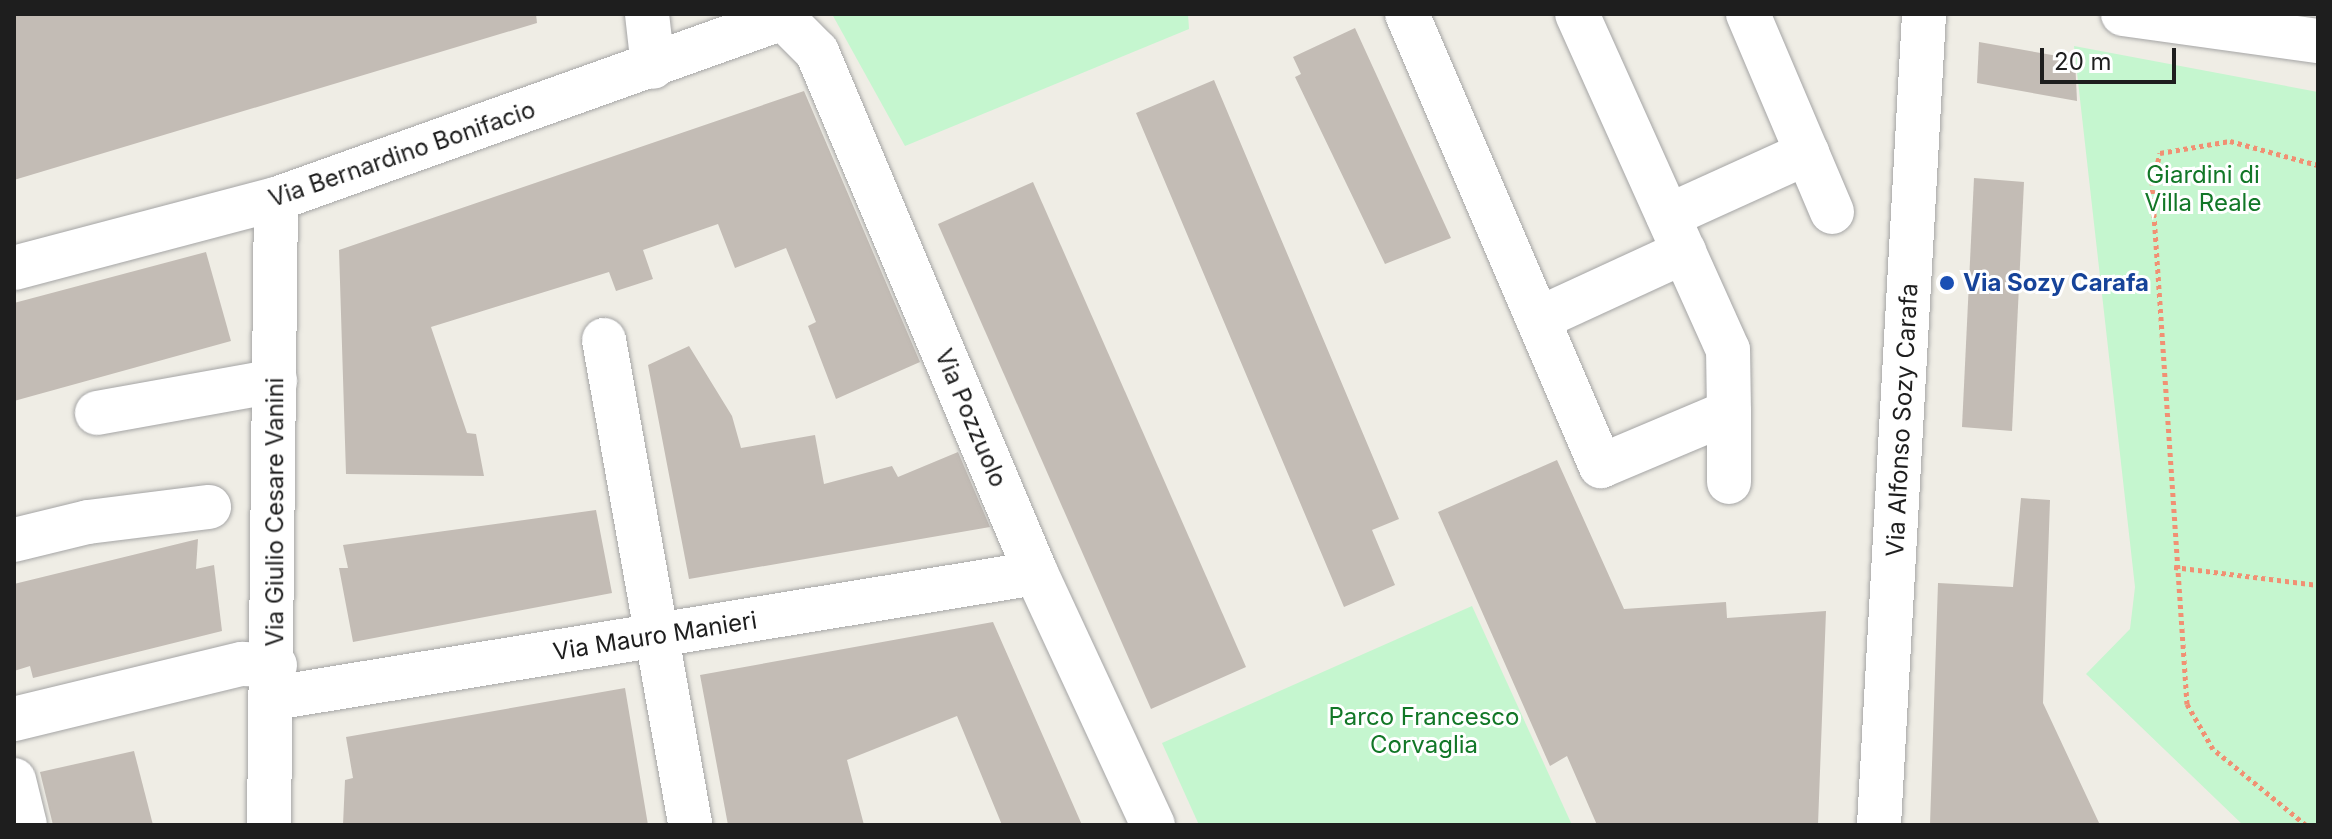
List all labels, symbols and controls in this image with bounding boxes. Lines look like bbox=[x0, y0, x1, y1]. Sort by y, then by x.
scale bar bbox=[2044, 32, 2180, 82]
text: 20 m bbox=[2054, 47, 2112, 76]
street label: Via Bernardino Bonifacio bbox=[265, 95, 539, 213]
park label: Giardini di Villa Reale bbox=[2145, 161, 2261, 217]
place label: Via Sozy Carafa bbox=[1963, 269, 2149, 297]
marker: Via Sozy Carafa bbox=[1938, 274, 1956, 292]
street label: Via Alfonso Sozy Carafa bbox=[1880, 282, 1924, 558]
street label: Via Pozzuolo bbox=[929, 345, 1013, 491]
street label: Via Giulio Cesare Vanini bbox=[261, 377, 289, 647]
street label: Via Mauro Manieri bbox=[551, 606, 759, 666]
park label: Parco Francesco Corvaglia bbox=[1329, 703, 1519, 759]

